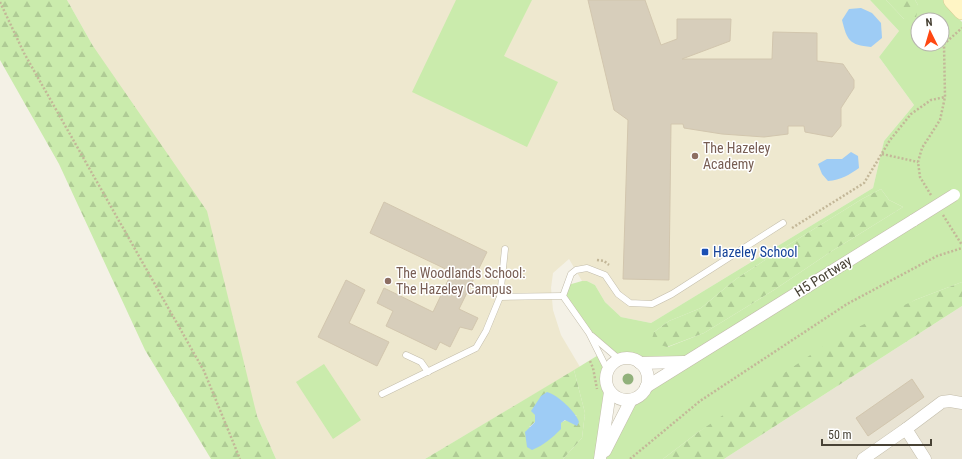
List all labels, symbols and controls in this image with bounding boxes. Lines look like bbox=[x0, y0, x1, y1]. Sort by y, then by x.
north arrow bbox=[910, 12, 950, 52]
text: N bbox=[925, 16, 933, 29]
place label: The Hazeley Academy bbox=[703, 140, 770, 172]
marker: The Hazeley Academy bbox=[690, 151, 700, 161]
place label: Hazeley School bbox=[713, 244, 797, 260]
marker: Hazeley School bbox=[700, 247, 710, 257]
street label: H5 Portway bbox=[792, 252, 854, 300]
place label: The Woodlands School: The Hazeley Campus bbox=[396, 265, 526, 297]
marker: The Woodlands School: The Hazeley Campus bbox=[383, 276, 393, 286]
scale bar bbox=[822, 421, 931, 447]
text: 50 m bbox=[828, 428, 852, 442]

